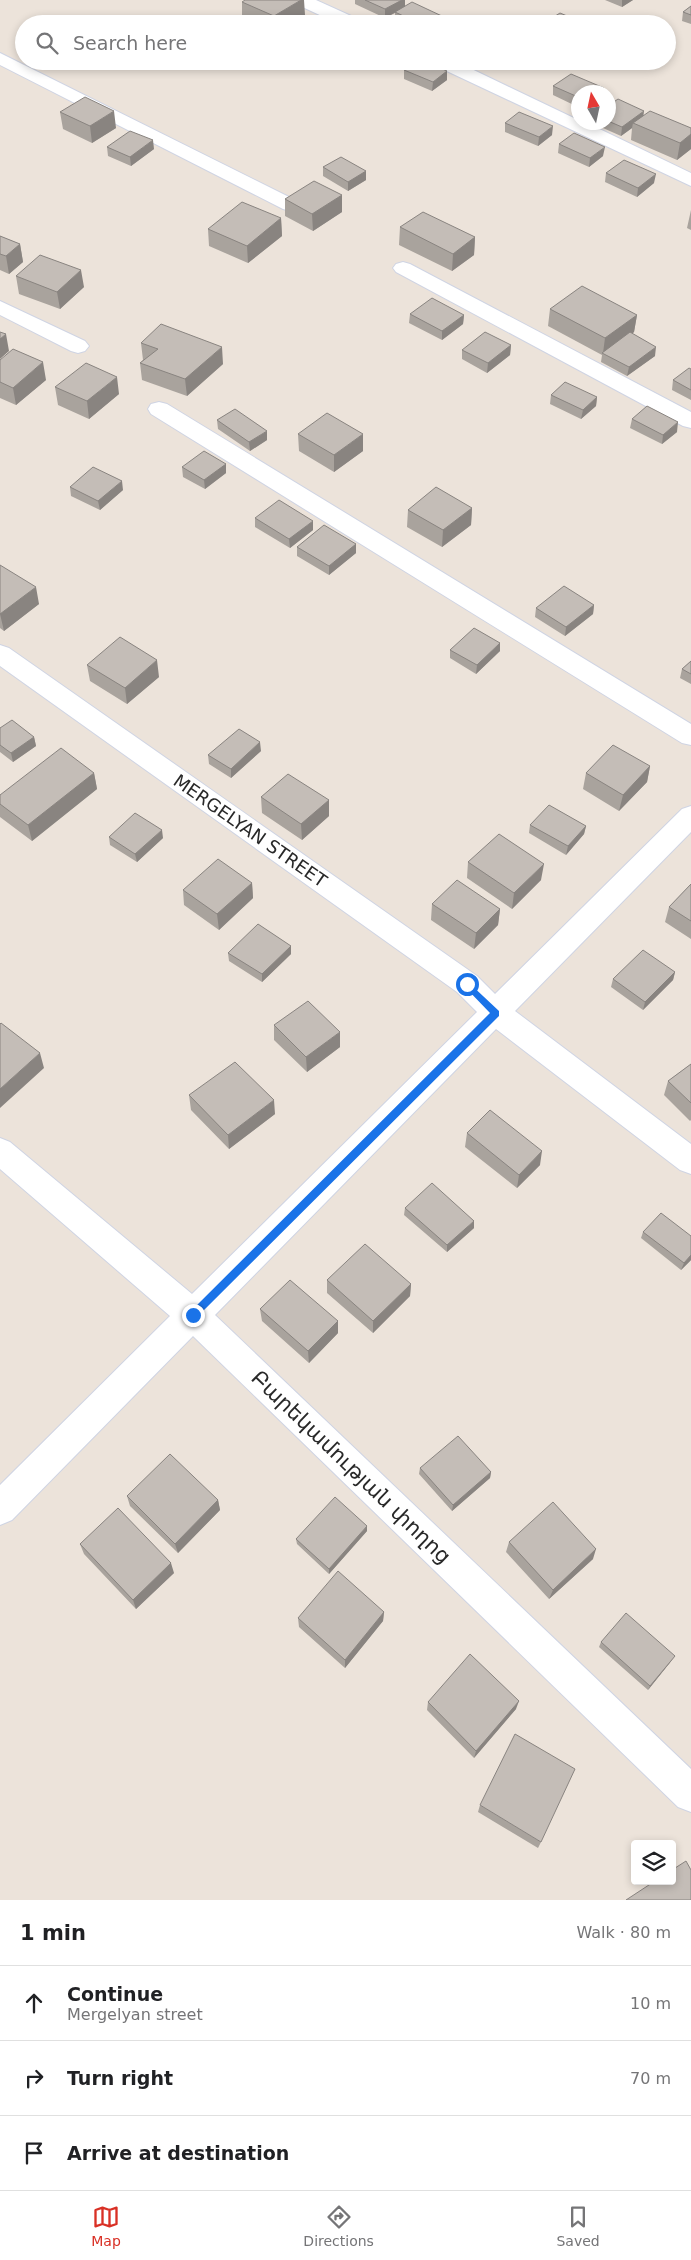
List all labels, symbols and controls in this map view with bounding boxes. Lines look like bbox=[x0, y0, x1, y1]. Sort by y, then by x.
search box bbox=[15, 15, 676, 70]
icon: search bbox=[33, 29, 61, 57]
text: Search here bbox=[73, 32, 187, 54]
north arrow bbox=[571, 85, 616, 130]
street label: MERGELYAN STREET bbox=[170, 770, 332, 892]
route start bbox=[456, 973, 479, 996]
route end bbox=[182, 1304, 205, 1327]
street label: Բարեկամության փողոց bbox=[247, 1366, 455, 1568]
map controls bbox=[631, 1840, 676, 1885]
button: layers bbox=[631, 1840, 676, 1885]
text: 1 min bbox=[20, 1921, 86, 1945]
text: Walk · 80 m bbox=[576, 1923, 671, 1942]
text: Continue bbox=[67, 1983, 163, 2005]
icon: ahead bbox=[20, 1989, 48, 2017]
text: 10 m bbox=[630, 1994, 671, 2013]
text: Mergelyan street bbox=[67, 2005, 203, 2024]
icon: right bbox=[20, 2064, 48, 2092]
text: Turn right bbox=[67, 2067, 173, 2089]
text: 70 m bbox=[630, 2069, 671, 2088]
icon: arrive bbox=[20, 2139, 48, 2167]
text: Arrive at destination bbox=[67, 2142, 289, 2164]
tab: Map bbox=[91, 2203, 121, 2249]
tab: Directions bbox=[303, 2203, 374, 2249]
tab: Saved bbox=[556, 2203, 600, 2249]

